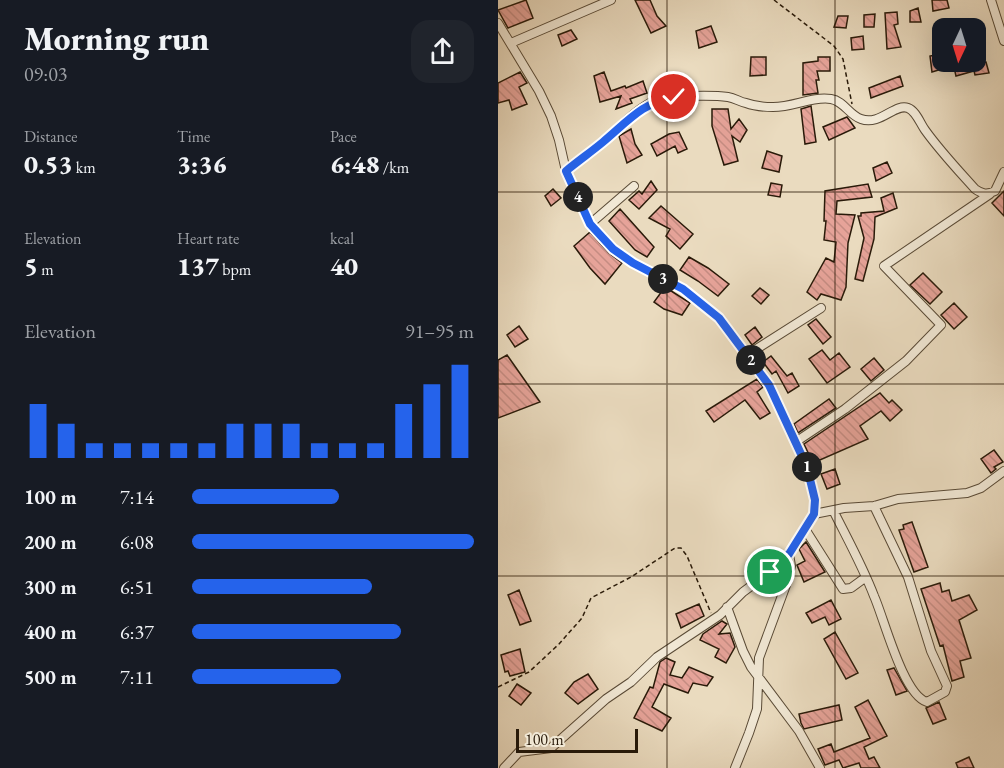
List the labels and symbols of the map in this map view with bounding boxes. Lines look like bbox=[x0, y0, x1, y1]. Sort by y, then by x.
north arrow bbox=[932, 18, 986, 72]
pin bbox=[648, 71, 699, 122]
pin: 4 bbox=[563, 182, 593, 212]
pin: 3 bbox=[648, 264, 678, 294]
pin: 2 bbox=[736, 345, 766, 375]
pin: 1 bbox=[792, 452, 822, 482]
pin bbox=[744, 546, 795, 597]
scale bar bbox=[516, 726, 638, 754]

